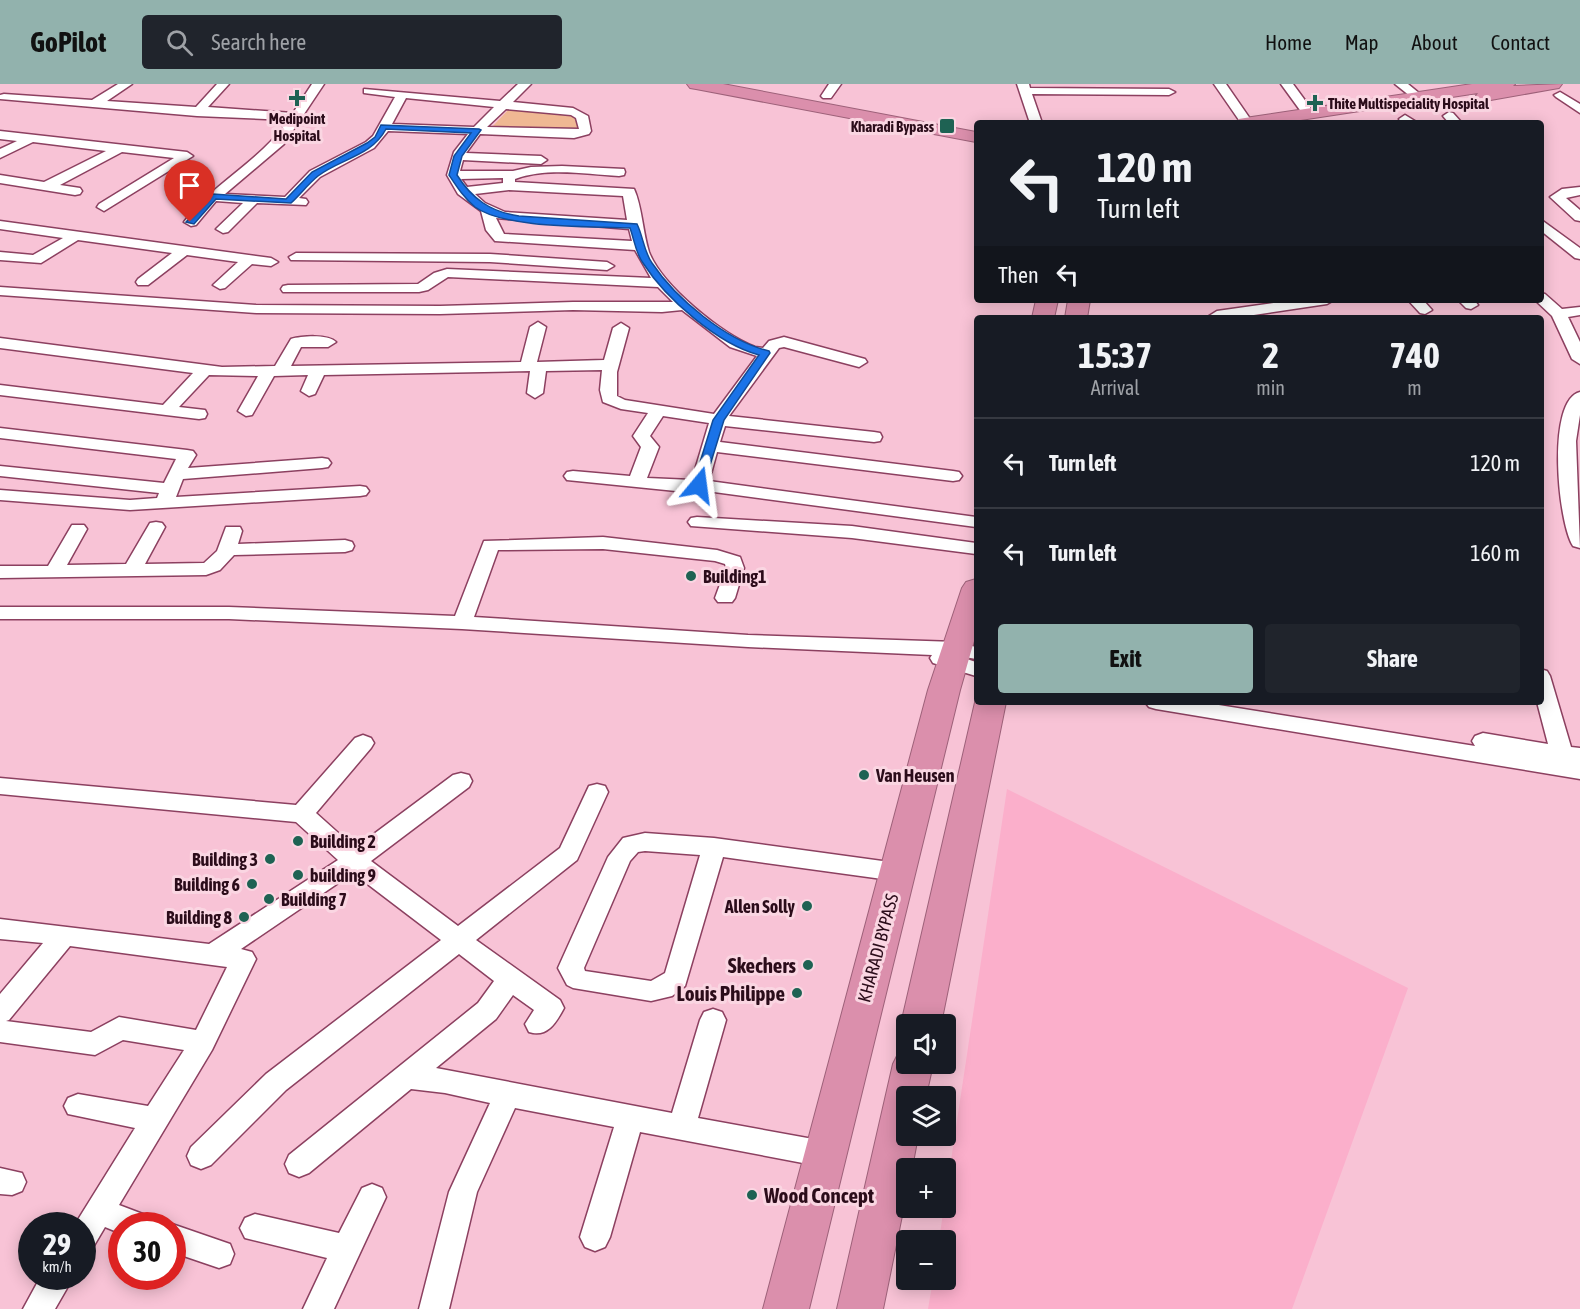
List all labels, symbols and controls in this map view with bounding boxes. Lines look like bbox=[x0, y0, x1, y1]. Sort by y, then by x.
search box bbox=[142, 15, 562, 69]
text: GoPilot bbox=[30, 26, 106, 58]
icon: search bbox=[163, 26, 196, 59]
text: Search here bbox=[211, 29, 306, 55]
text: Home bbox=[1265, 30, 1312, 54]
text: Map bbox=[1345, 30, 1379, 54]
text: About bbox=[1412, 30, 1458, 54]
text: Contact bbox=[1491, 30, 1550, 54]
marker: Medipoint Hospital bbox=[288, 89, 306, 107]
marker: Thite Multispeciality Hospital bbox=[1306, 94, 1324, 112]
place label: Thite Multispeciality Hospital bbox=[1328, 95, 1490, 112]
place label: Medipoint Hospital bbox=[269, 110, 326, 144]
marker: Kharadi Bypass bbox=[938, 117, 956, 135]
place label: Kharadi Bypass bbox=[851, 118, 935, 135]
text: 120 m bbox=[1097, 143, 1192, 191]
icon: left bbox=[998, 144, 1076, 222]
pin bbox=[164, 160, 215, 222]
icon: arrive bbox=[173, 169, 206, 202]
text: Turn left bbox=[1097, 193, 1180, 224]
icon: left bbox=[1051, 258, 1084, 291]
text: Then bbox=[998, 262, 1039, 288]
text: 15:37 bbox=[1078, 334, 1152, 376]
text: 2 bbox=[1262, 334, 1279, 376]
text: 740 bbox=[1389, 334, 1440, 376]
text: Arrival bbox=[1091, 376, 1140, 399]
text: min bbox=[1256, 376, 1285, 399]
text: m bbox=[1407, 376, 1422, 399]
icon: left bbox=[998, 447, 1031, 480]
text: Turn left bbox=[1049, 450, 1116, 476]
text: 120 m bbox=[1470, 450, 1520, 476]
position arrow bbox=[667, 453, 731, 517]
icon: left bbox=[998, 537, 1031, 570]
text: Turn left bbox=[1049, 540, 1116, 566]
text: 160 m bbox=[1470, 540, 1520, 566]
place label: Building1 bbox=[703, 566, 767, 587]
marker: Building1 bbox=[684, 569, 698, 583]
button: Exit bbox=[998, 624, 1253, 693]
button: Share bbox=[1265, 624, 1520, 693]
place label: Van Heusen bbox=[875, 765, 955, 786]
marker: Van Heusen bbox=[857, 768, 871, 782]
place label: Building 2 bbox=[310, 831, 376, 852]
marker: Building 2 bbox=[291, 834, 305, 848]
place label: Building 3 bbox=[192, 849, 258, 870]
marker: Building 3 bbox=[263, 852, 277, 866]
place label: building 9 bbox=[310, 865, 376, 886]
marker: building 9 bbox=[291, 868, 305, 882]
place label: Building 6 bbox=[174, 874, 240, 895]
marker: Building 6 bbox=[245, 877, 259, 891]
place label: Building 7 bbox=[281, 889, 347, 910]
street label: KHARADI BYPASS bbox=[853, 891, 903, 1005]
marker: Building 7 bbox=[262, 892, 276, 906]
place label: Allen Solly bbox=[724, 896, 796, 917]
marker: Allen Solly bbox=[800, 899, 814, 913]
place label: Building 8 bbox=[166, 907, 233, 928]
marker: Building 8 bbox=[237, 910, 251, 924]
place label: Skechers bbox=[728, 953, 797, 977]
marker: Skechers bbox=[801, 958, 815, 972]
place label: Louis Philippe bbox=[677, 981, 785, 1005]
marker: Louis Philippe bbox=[790, 986, 804, 1000]
map controls bbox=[896, 1014, 956, 1290]
button: sound bbox=[896, 1014, 956, 1074]
button: layers bbox=[896, 1086, 956, 1146]
button: + bbox=[896, 1158, 956, 1218]
place label: Wood Concept bbox=[763, 1183, 874, 1207]
marker: Wood Concept bbox=[745, 1188, 759, 1202]
speed limit sign: 30 bbox=[108, 1212, 186, 1290]
text: 29 bbox=[43, 1227, 71, 1261]
button: − bbox=[896, 1230, 956, 1290]
text: km/h bbox=[42, 1258, 72, 1275]

